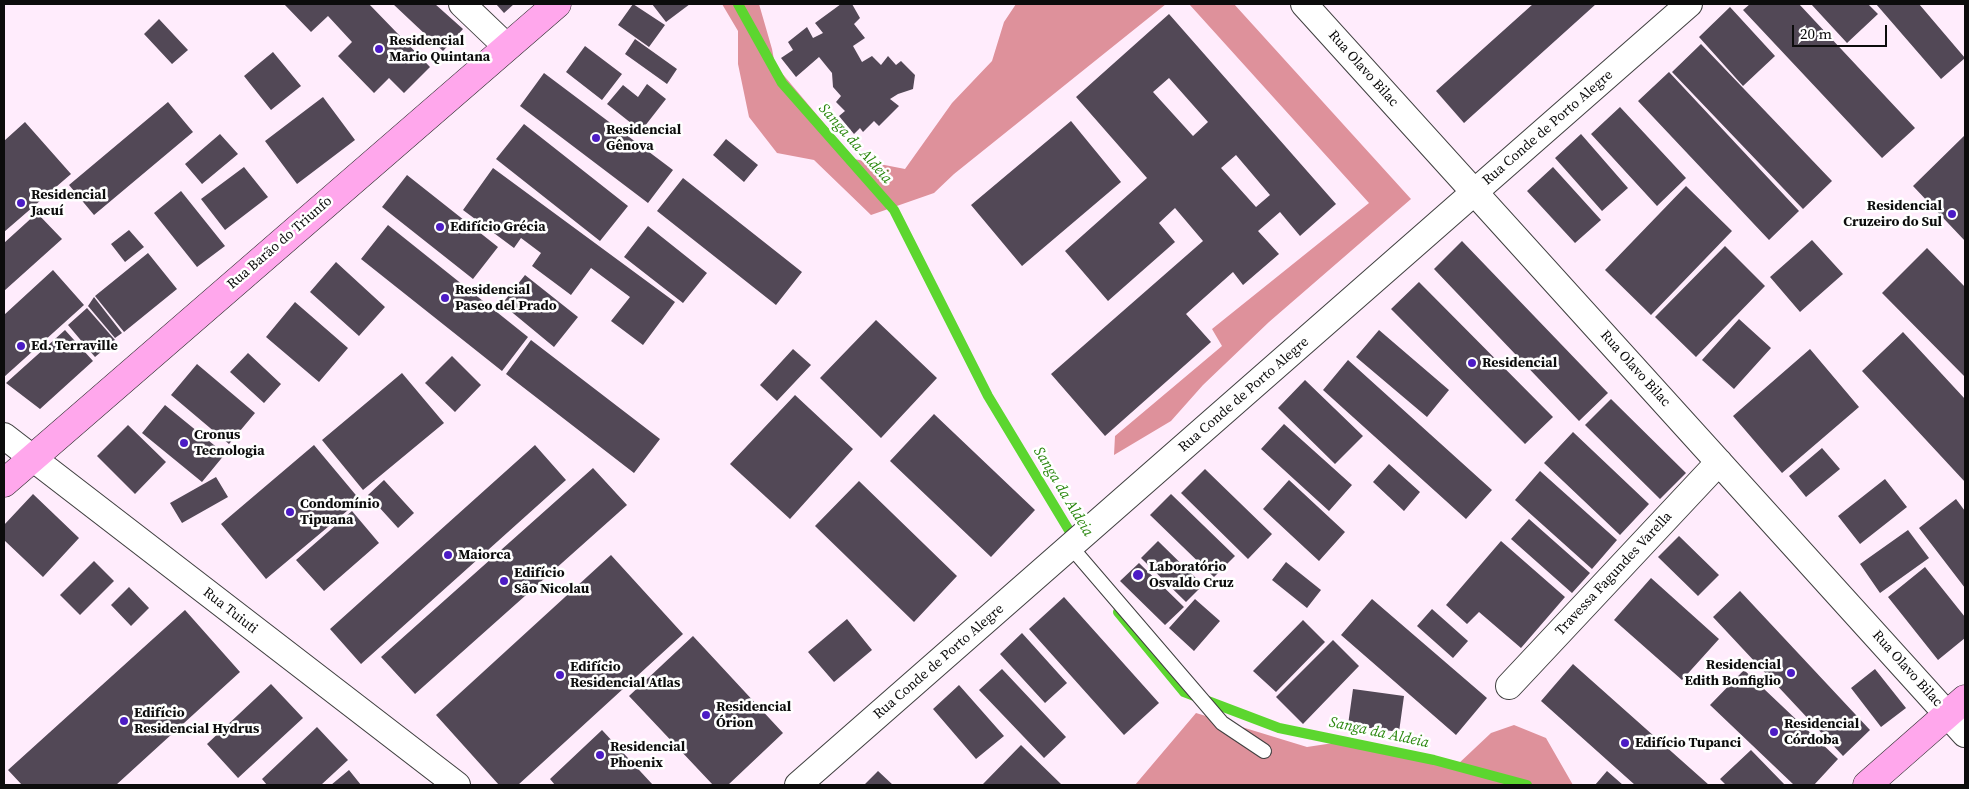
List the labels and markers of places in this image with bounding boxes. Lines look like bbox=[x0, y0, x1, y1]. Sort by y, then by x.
place label: Residencial Mario Quintana bbox=[389, 33, 490, 65]
marker: Residencial Mario Quintana bbox=[373, 43, 385, 55]
place label: Residencial Gênova bbox=[606, 122, 681, 154]
marker: Residencial Gênova bbox=[590, 132, 602, 144]
place label: Residencial Jacuí bbox=[31, 187, 106, 220]
marker: Residencial Jacuí bbox=[15, 197, 27, 209]
place label: Residencial Cruzeiro do Sul bbox=[1843, 198, 1942, 230]
marker: Residencial Cruzeiro do Sul bbox=[1946, 208, 1958, 220]
place label: Edifício Grécia bbox=[450, 219, 546, 235]
marker: Edifício Grécia bbox=[434, 221, 446, 233]
place label: Residencial Paseo del Prado bbox=[455, 282, 557, 314]
marker: Residencial Paseo del Prado bbox=[439, 292, 451, 304]
place label: Ed. Terraville bbox=[31, 338, 118, 354]
marker: Ed. Terraville bbox=[15, 340, 27, 352]
place label: Residencial bbox=[1482, 355, 1557, 371]
marker: Residencial bbox=[1466, 357, 1478, 369]
place label: Cronus Tecnologia bbox=[194, 427, 265, 460]
marker: Cronus Tecnologia bbox=[178, 437, 190, 449]
place label: Condomínio Tipuana bbox=[300, 496, 380, 528]
marker: Condomínio Tipuana bbox=[284, 506, 296, 518]
place label: Maiorca bbox=[458, 547, 511, 563]
marker: Maiorca bbox=[442, 549, 454, 561]
place label: Laboratório Osvaldo Cruz bbox=[1149, 559, 1234, 592]
place label: Edifício São Nicolau bbox=[514, 565, 589, 598]
marker: Laboratório Osvaldo Cruz bbox=[1131, 568, 1145, 582]
marker: Edifício São Nicolau bbox=[498, 575, 510, 587]
place label: Residencial Edith Bonfiglio bbox=[1684, 657, 1781, 690]
place label: Edifício Residencial Atlas bbox=[570, 659, 680, 692]
marker: Residencial Edith Bonfiglio bbox=[1785, 667, 1797, 679]
marker: Edifício Residencial Atlas bbox=[554, 669, 566, 681]
place label: Residencial Órion bbox=[716, 699, 791, 732]
place label: Edifício Residencial Hydrus bbox=[134, 705, 259, 738]
marker: Residencial Órion bbox=[700, 709, 712, 721]
marker: Edifício Residencial Hydrus bbox=[118, 715, 130, 727]
place label: Residencial Córdoba bbox=[1784, 716, 1859, 749]
marker: Residencial Córdoba bbox=[1768, 726, 1780, 738]
place label: Edifício Tupanci bbox=[1635, 735, 1741, 751]
marker: Edifício Tupanci bbox=[1619, 737, 1631, 749]
place label: Residencial Phoenix bbox=[610, 739, 685, 772]
marker: Residencial Phoenix bbox=[594, 749, 606, 761]

